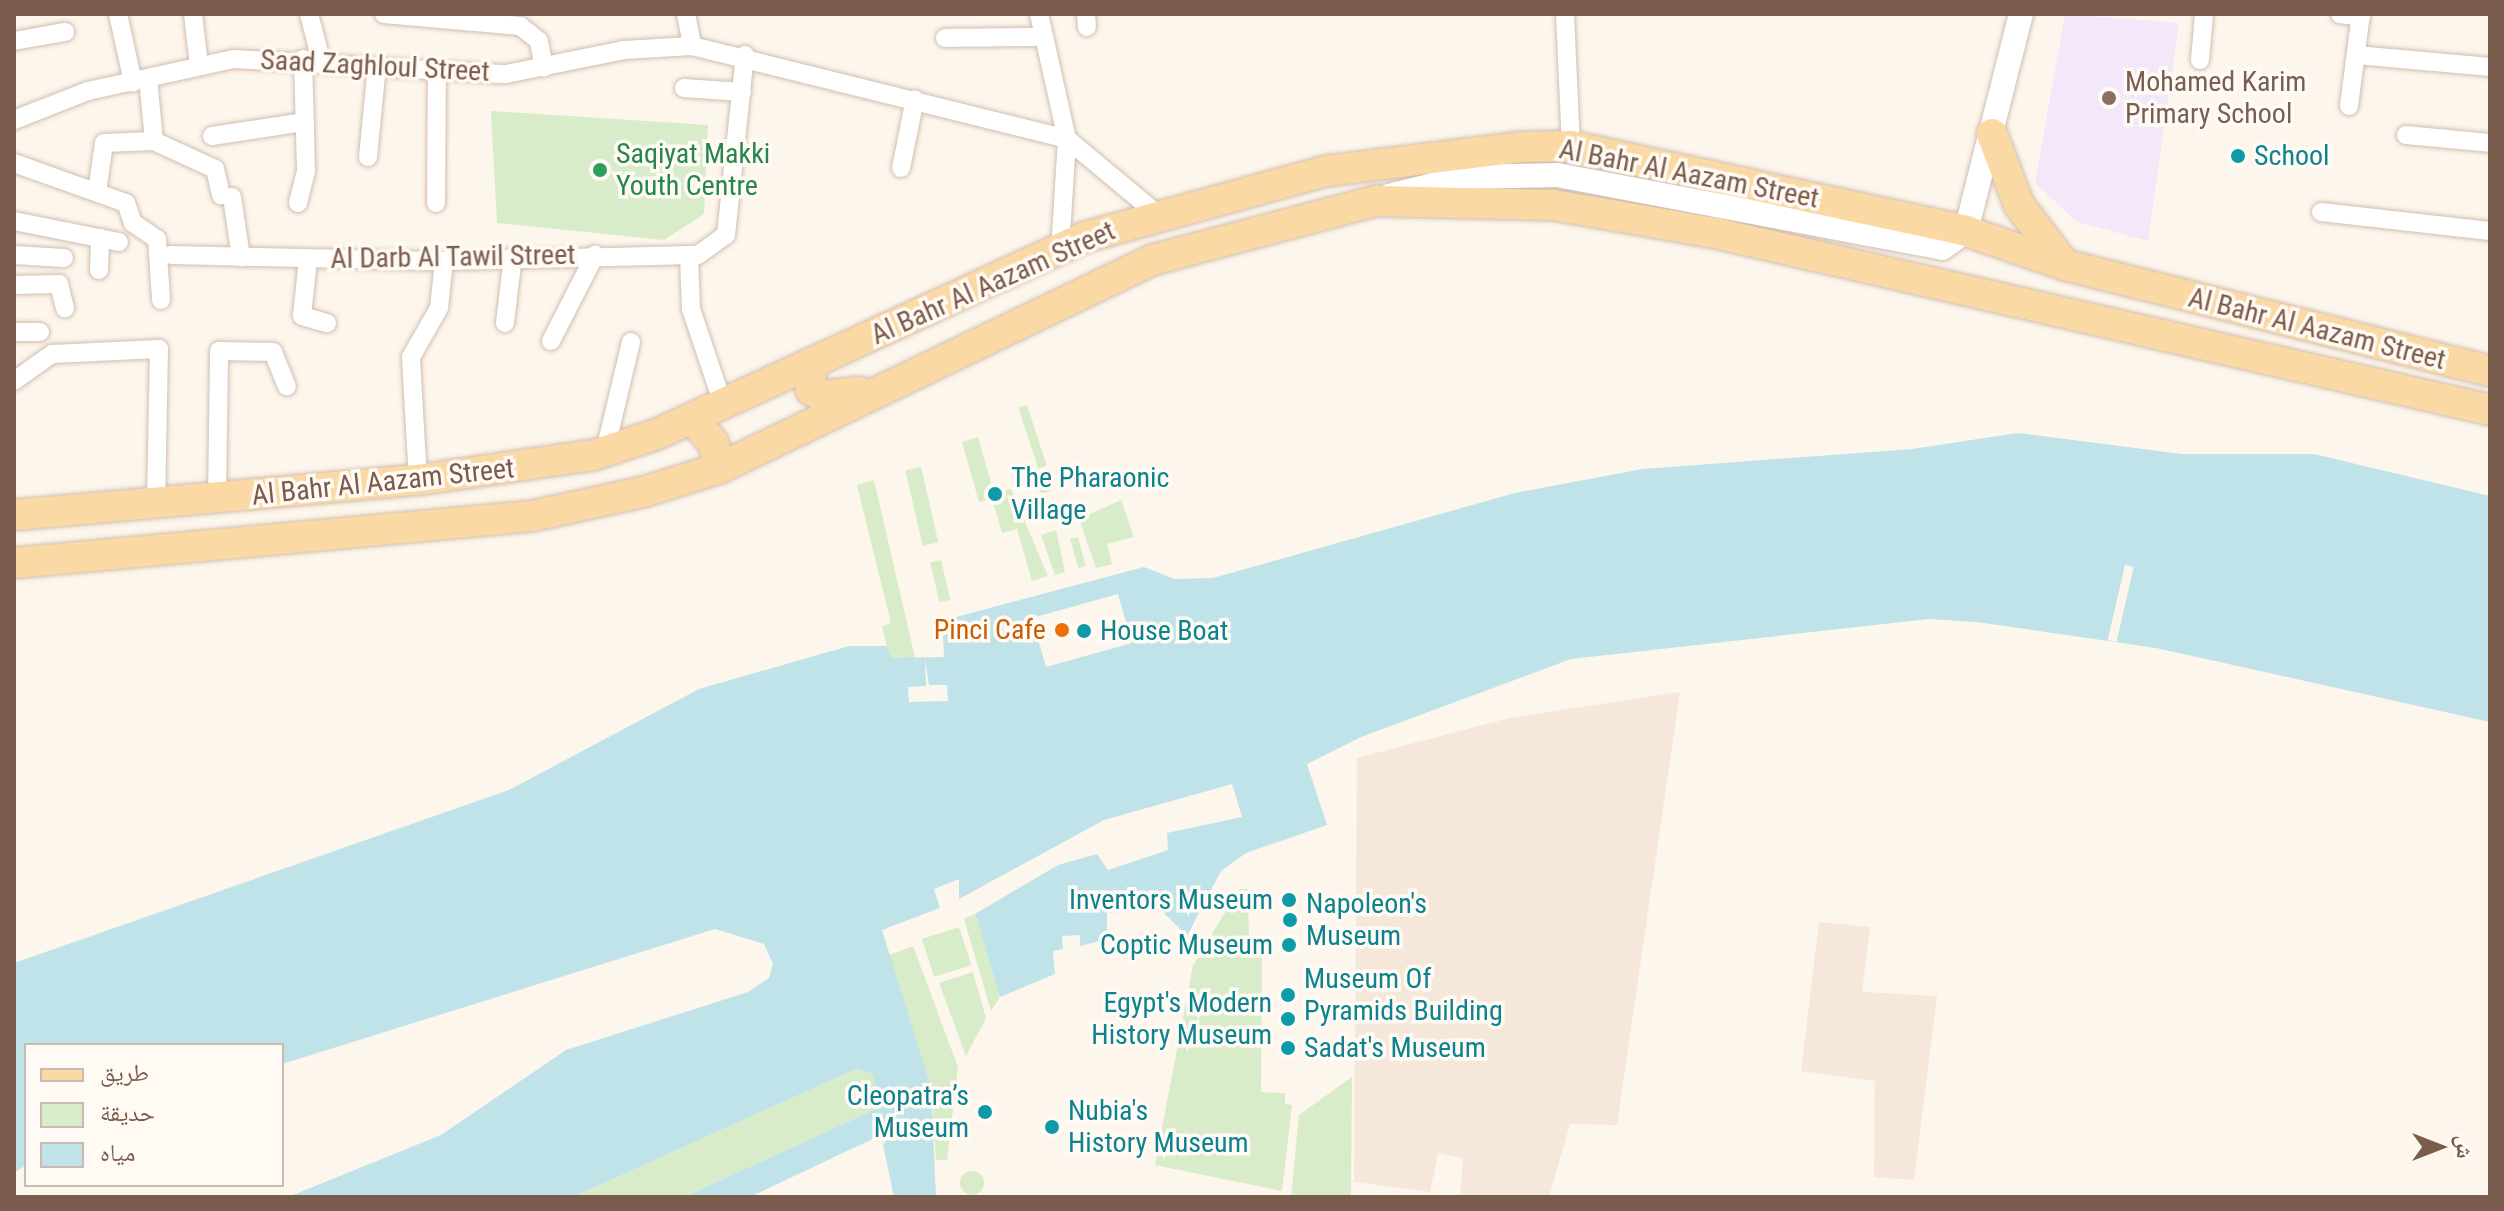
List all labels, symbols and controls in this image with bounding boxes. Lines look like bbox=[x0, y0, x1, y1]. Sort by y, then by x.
street label: Saad Zaghloul Street bbox=[260, 43, 490, 89]
place label: Mohamed Karim Primary School bbox=[2125, 65, 2306, 131]
marker: Mohamed Karim Primary School bbox=[2100, 89, 2118, 107]
street label: Al Bahr Al Aazam Street bbox=[1556, 132, 1822, 216]
place label: Saqiyat Makki Youth Centre bbox=[616, 137, 770, 203]
place label: School bbox=[2254, 139, 2330, 173]
marker: School bbox=[2229, 147, 2247, 165]
marker: Saqiyat Makki Youth Centre bbox=[591, 161, 609, 179]
street label: Al Bahr Al Aazam Street bbox=[866, 214, 1120, 352]
street label: Al Darb Al Tawil Street bbox=[330, 238, 576, 276]
street label: Al Bahr Al Aazam Street bbox=[2185, 281, 2449, 377]
street label: Al Bahr Al Aazam Street bbox=[250, 452, 516, 512]
place label: The Pharaonic Village bbox=[1011, 461, 1169, 527]
marker: The Pharaonic Village bbox=[986, 485, 1004, 503]
place label: Pinci Cafe bbox=[934, 613, 1046, 647]
place label: House Boat bbox=[1100, 614, 1228, 648]
marker: Pinci Cafe bbox=[1053, 621, 1071, 639]
marker: House Boat bbox=[1075, 622, 1093, 640]
place label: Inventors Museum bbox=[1069, 883, 1273, 917]
place label: Napoleon's Museum bbox=[1306, 887, 1427, 953]
marker: Inventors Museum bbox=[1280, 891, 1298, 909]
marker: Napoleon's Museum bbox=[1281, 911, 1299, 929]
place label: Coptic Museum bbox=[1100, 928, 1273, 962]
marker: Coptic Museum bbox=[1280, 936, 1298, 954]
place label: Museum Of Pyramids Building bbox=[1304, 962, 1503, 1028]
place label: Egypt's Modern History Museum bbox=[1091, 986, 1272, 1052]
marker: Museum Of Pyramids Building bbox=[1279, 986, 1297, 1004]
marker: Egypt's Modern History Museum bbox=[1279, 1010, 1297, 1028]
place label: Sadat's Museum bbox=[1304, 1031, 1486, 1065]
marker: Sadat's Museum bbox=[1279, 1039, 1297, 1057]
legend bbox=[24, 1043, 284, 1187]
text: طريق bbox=[100, 1059, 149, 1087]
place label: Cleopatra’s Museum bbox=[847, 1079, 969, 1145]
place label: Nubia's History Museum bbox=[1068, 1094, 1249, 1160]
text: حديقة bbox=[100, 1099, 155, 1127]
marker: Cleopatra’s Museum bbox=[976, 1103, 994, 1121]
north arrow bbox=[2400, 1107, 2480, 1187]
marker: Nubia's History Museum bbox=[1043, 1118, 1061, 1136]
text: ش bbox=[2452, 1135, 2477, 1159]
text: مياه bbox=[100, 1139, 135, 1167]

